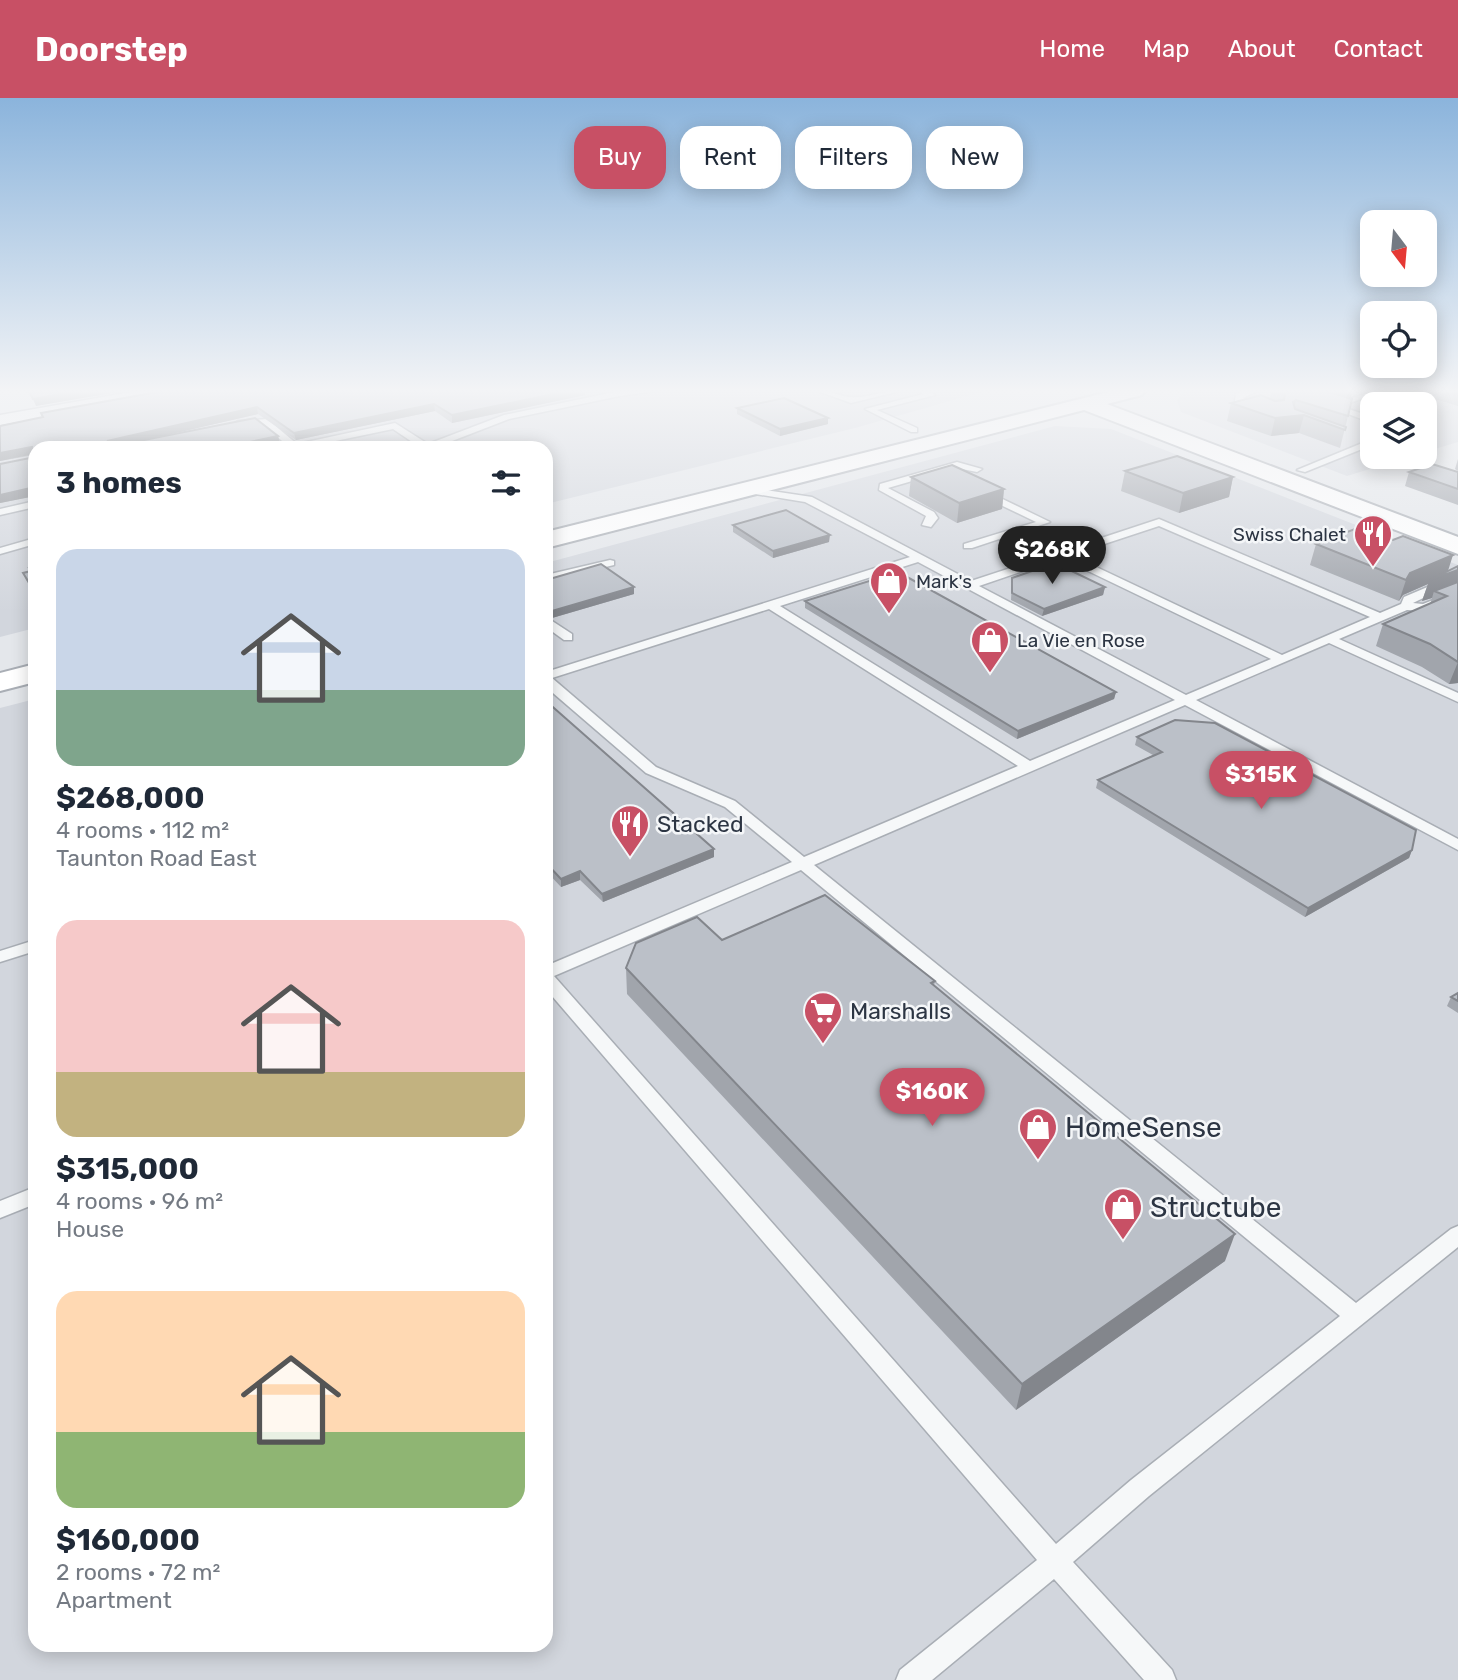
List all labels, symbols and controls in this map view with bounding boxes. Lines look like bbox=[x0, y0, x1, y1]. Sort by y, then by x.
text: Doorstep bbox=[35, 30, 188, 69]
text: Home bbox=[1039, 35, 1105, 63]
text: Map bbox=[1143, 35, 1190, 63]
text: About bbox=[1228, 35, 1296, 63]
text: Contact bbox=[1334, 35, 1423, 63]
chip: Buy bbox=[574, 126, 666, 189]
chip: Rent bbox=[680, 126, 781, 189]
chip: Filters bbox=[795, 126, 912, 189]
chip: New bbox=[926, 126, 1023, 189]
north arrow bbox=[1360, 210, 1437, 287]
map controls bbox=[1360, 210, 1437, 469]
button: locate bbox=[1360, 301, 1437, 378]
button: layers bbox=[1360, 392, 1437, 469]
icon: filters bbox=[487, 464, 525, 502]
text: 3 homes bbox=[56, 465, 182, 501]
restaurant icon: Swiss Chalet bbox=[1352, 513, 1394, 568]
place label: Swiss Chalet bbox=[1233, 523, 1347, 546]
pin: $268K bbox=[1003, 526, 1101, 586]
text: $268K bbox=[1014, 535, 1090, 563]
shop icon: Mark's bbox=[868, 560, 910, 615]
place label: Mark's bbox=[916, 570, 972, 593]
icon: home bbox=[228, 595, 354, 721]
shop icon: La Vie en Rose bbox=[969, 619, 1011, 674]
place label: La Vie en Rose bbox=[1017, 629, 1145, 652]
pin: $315K bbox=[1212, 752, 1310, 811]
text: $315K bbox=[1225, 760, 1297, 788]
text: $268,000 bbox=[56, 780, 205, 816]
restaurant icon: Stacked bbox=[609, 803, 651, 858]
place label: Stacked bbox=[657, 810, 744, 838]
text: 4 rooms · 112 m² bbox=[56, 816, 229, 844]
text: Taunton Road East bbox=[56, 844, 257, 872]
icon: home bbox=[228, 966, 354, 1092]
supermarket icon: Marshalls bbox=[802, 990, 844, 1045]
place label: Marshalls bbox=[850, 997, 951, 1025]
pin: $160K bbox=[883, 1068, 981, 1128]
text: $160K bbox=[896, 1077, 968, 1105]
shop icon: HomeSense bbox=[1017, 1106, 1059, 1161]
place label: HomeSense bbox=[1065, 1111, 1222, 1144]
text: $315,000 bbox=[56, 1151, 199, 1187]
shop icon: Structube bbox=[1102, 1186, 1144, 1241]
text: 4 rooms · 96 m² bbox=[56, 1187, 223, 1215]
place label: Structube bbox=[1150, 1191, 1281, 1224]
text: House bbox=[56, 1215, 124, 1243]
icon: home bbox=[228, 1337, 354, 1463]
text: $160,000 bbox=[56, 1522, 200, 1558]
text: 2 rooms · 72 m² bbox=[56, 1558, 220, 1586]
text: Apartment bbox=[56, 1586, 172, 1614]

